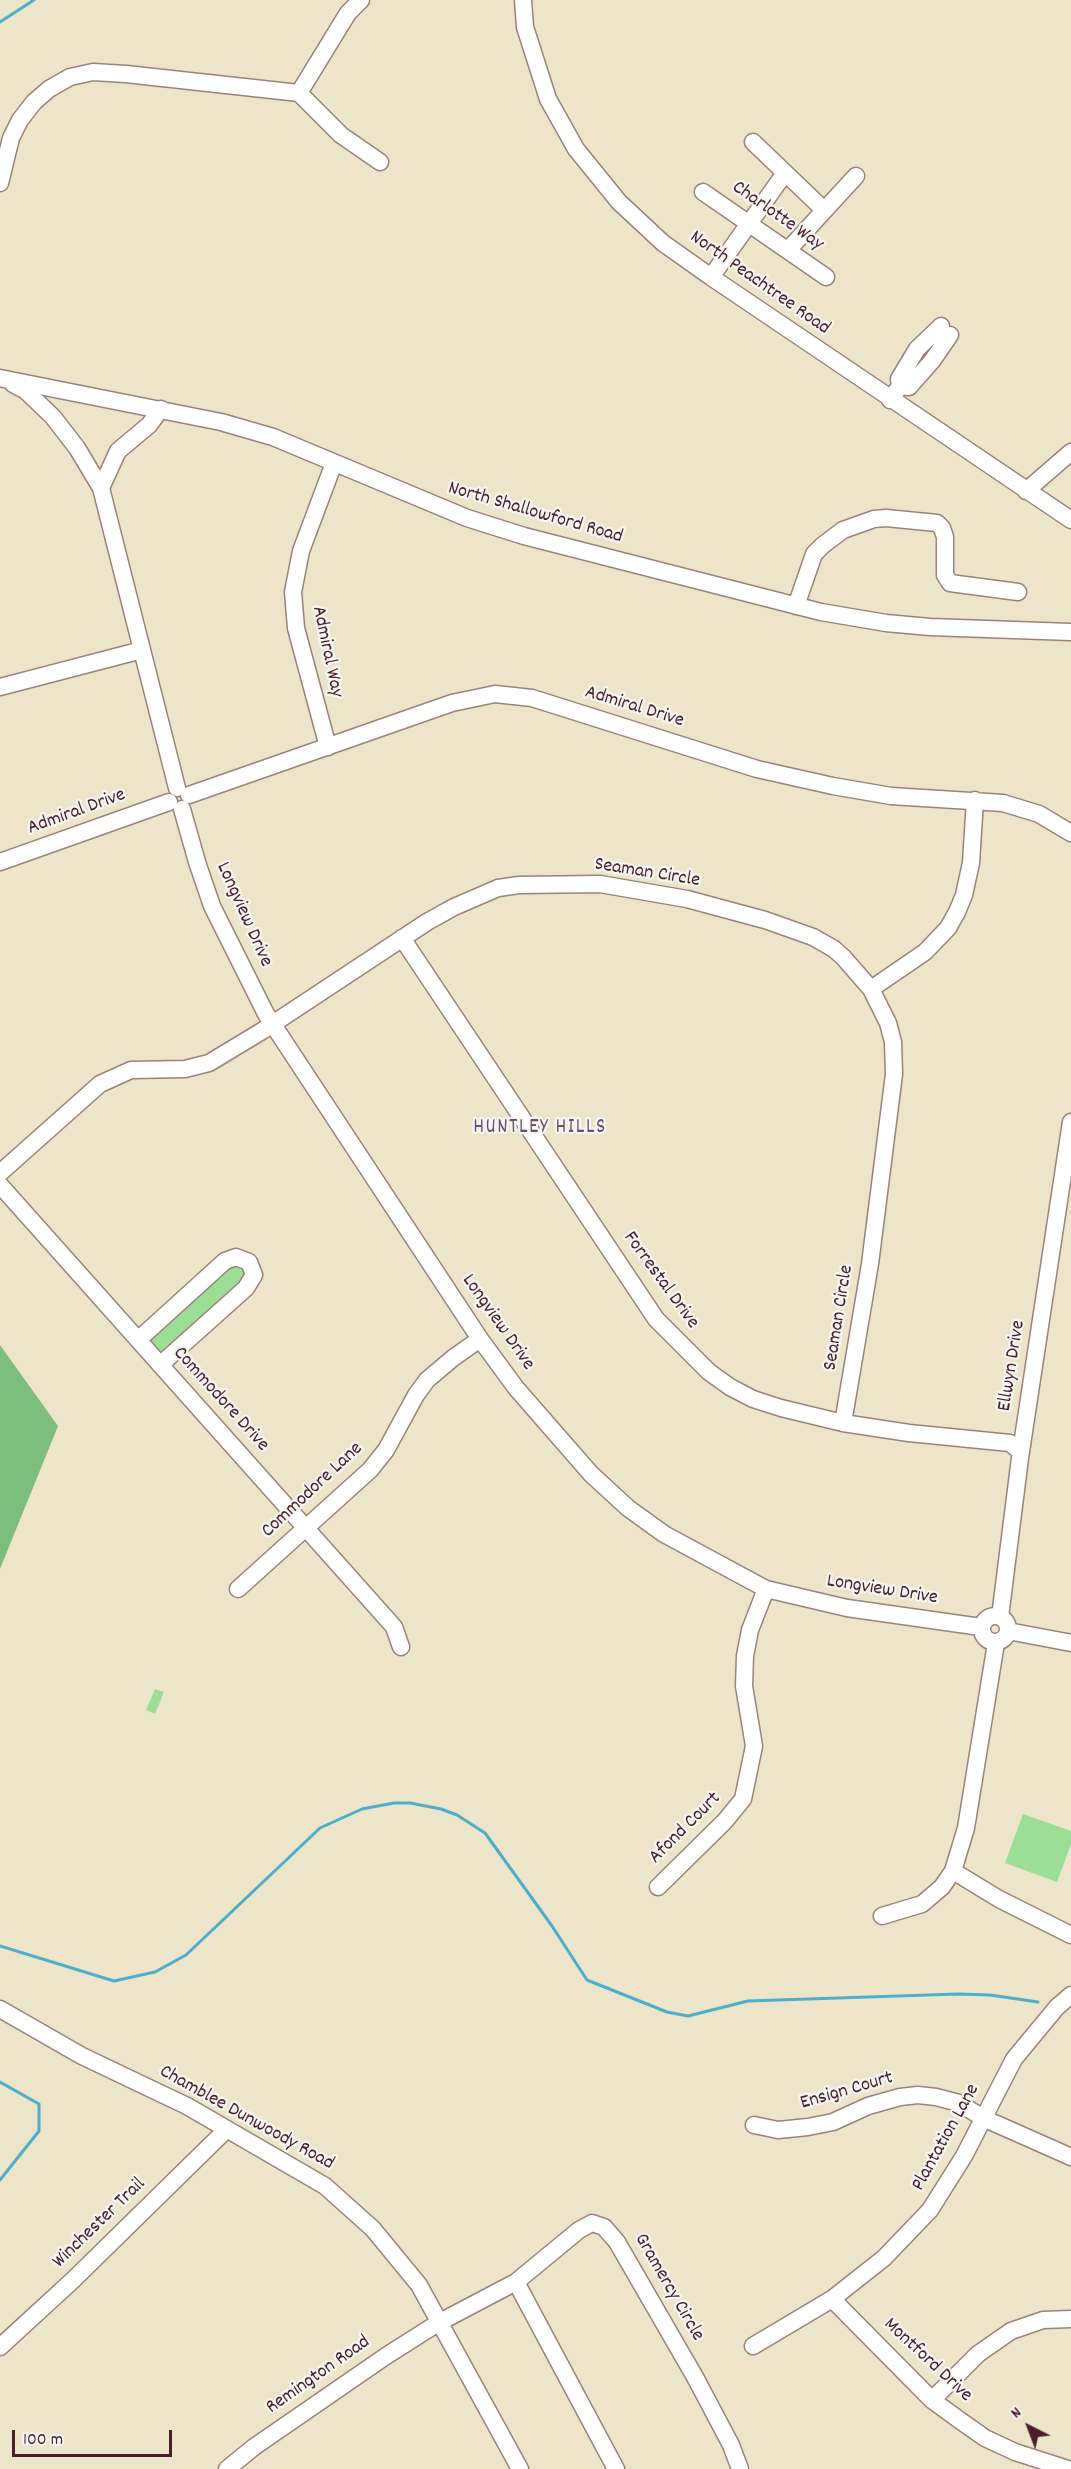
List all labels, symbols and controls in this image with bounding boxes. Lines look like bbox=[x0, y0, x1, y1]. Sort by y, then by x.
street label: Charlotte Way bbox=[726, 177, 828, 257]
street label: North Peachtree Road bbox=[684, 227, 834, 341]
street label: North Shallowford Road bbox=[445, 478, 625, 550]
street label: Admiral Way bbox=[305, 604, 347, 700]
street label: Admiral Drive bbox=[582, 682, 686, 734]
street label: Admiral Drive bbox=[25, 784, 129, 842]
street label: Seaman Circle bbox=[593, 854, 701, 894]
street label: Longview Drive bbox=[209, 859, 277, 971]
district label: HUNTLEY HILLS bbox=[473, 1116, 607, 1142]
street label: Forrestal Drive bbox=[617, 1228, 703, 1334]
street label: Seaman Circle bbox=[820, 1264, 860, 1372]
street label: Longview Drive bbox=[455, 1270, 539, 1376]
street label: Ellwyn Drive bbox=[994, 1319, 1032, 1413]
street label: Commodore Drive bbox=[167, 1343, 273, 1457]
street label: Commodore Lane bbox=[257, 1438, 369, 1544]
street label: Longview Drive bbox=[825, 1570, 939, 1612]
street label: Afond Court bbox=[645, 1788, 727, 1870]
street label: Chamblee Dunwoody Road bbox=[154, 2061, 338, 2177]
street label: Ensign Court bbox=[798, 2067, 896, 2117]
street label: Plantation Lane bbox=[908, 2080, 986, 2196]
street label: Winchester Trail bbox=[48, 2174, 152, 2274]
street label: Gramercy Circle bbox=[628, 2230, 708, 2346]
street label: Montford Drive bbox=[877, 2314, 977, 2408]
street label: Remington Road bbox=[262, 2331, 376, 2421]
north arrow bbox=[999, 2397, 1059, 2457]
text: N bbox=[1006, 2402, 1027, 2424]
scale bar bbox=[15, 2418, 176, 2456]
text: 100 m bbox=[23, 2428, 63, 2453]

